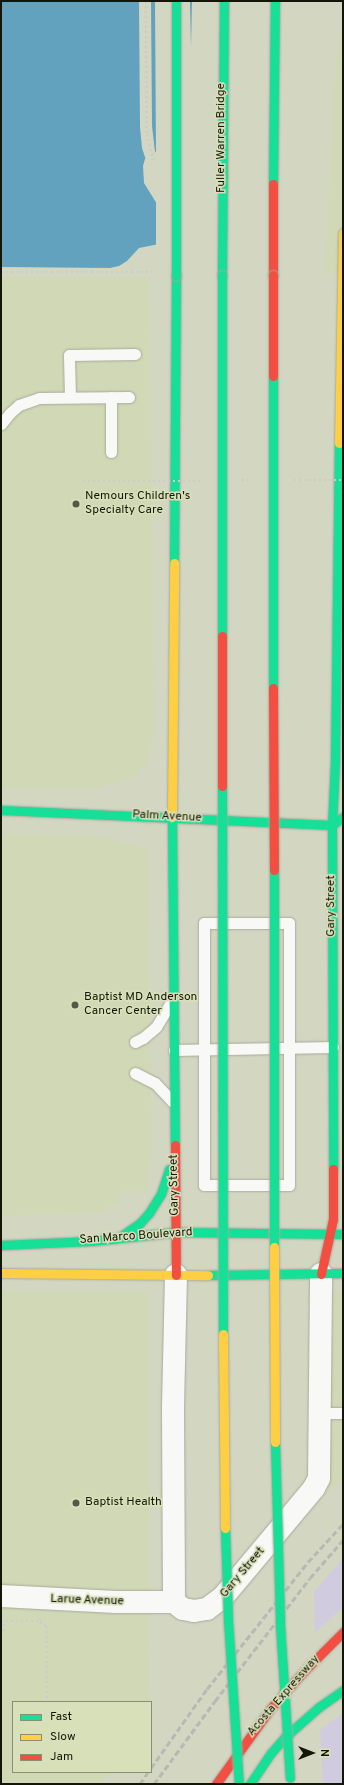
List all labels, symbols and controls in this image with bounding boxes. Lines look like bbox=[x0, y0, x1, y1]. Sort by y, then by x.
street label: Fuller Warren Bridge bbox=[215, 83, 229, 193]
place label: Nemours Children's Specialty Care bbox=[85, 490, 190, 518]
marker: Nemours Children's Specialty Care bbox=[70, 498, 82, 510]
street label: Palm Avenue bbox=[132, 808, 202, 826]
street label: Gary Street bbox=[325, 875, 339, 937]
place label: Baptist MD Anderson Cancer Center bbox=[84, 991, 198, 1019]
marker: Baptist MD Anderson Cancer Center bbox=[69, 999, 81, 1011]
street label: Gary Street bbox=[167, 1154, 183, 1216]
street label: San Marco Boulevard bbox=[79, 1226, 193, 1248]
place label: Baptist Health bbox=[85, 1496, 162, 1510]
marker: Baptist Health bbox=[70, 1497, 82, 1509]
street label: Gary Street bbox=[218, 1545, 268, 1601]
street label: Larue Avenue bbox=[50, 1593, 124, 1609]
street label: Acosta Expressway bbox=[245, 1652, 323, 1740]
legend bbox=[12, 1701, 152, 1773]
text: Fast bbox=[50, 1709, 72, 1725]
text: Slow bbox=[50, 1729, 76, 1745]
north arrow bbox=[292, 1733, 332, 1773]
text: Jam bbox=[50, 1749, 73, 1765]
text: N bbox=[317, 1749, 331, 1757]

